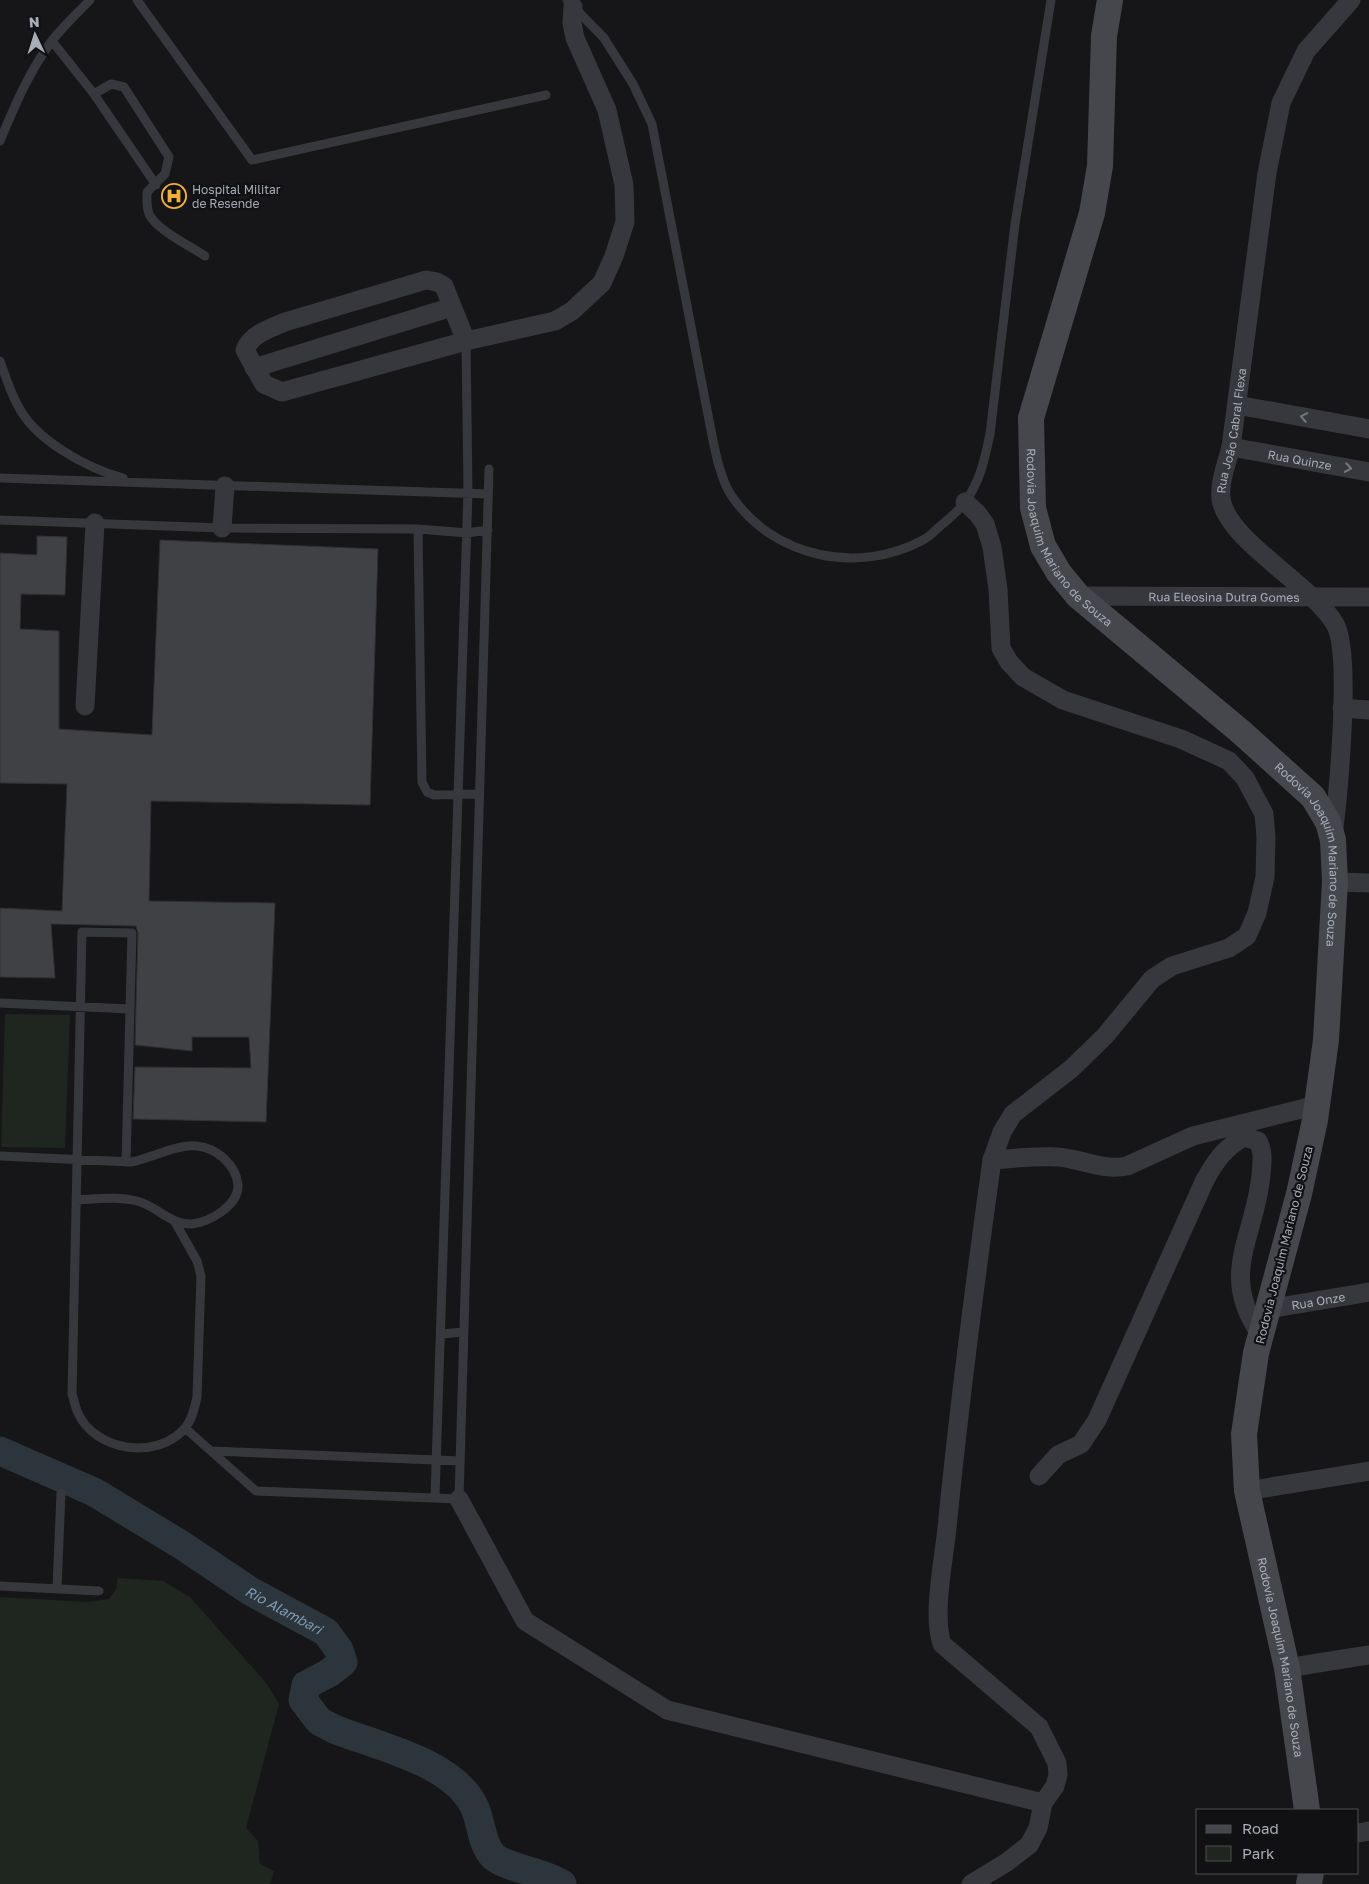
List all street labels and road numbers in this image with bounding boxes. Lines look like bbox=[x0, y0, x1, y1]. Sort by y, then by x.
street label: Rua João Cabral Flexa bbox=[1213, 367, 1249, 494]
street label: Rua Quinze bbox=[1267, 446, 1333, 473]
street label: Rodovia Joaquim Mariano de Souza bbox=[1024, 448, 1116, 629]
street label: Rua Eleosina Dutra Gomes bbox=[1148, 589, 1300, 604]
street label: Rodovia Joaquim Mariano de Souza bbox=[1272, 759, 1343, 947]
street label: Rodovia Joaquim Mariano de Souza bbox=[1252, 1145, 1316, 1345]
street label: Rua Onze bbox=[1290, 1289, 1346, 1312]
street label: Rodovia Joaquim Mariano de Souza bbox=[1255, 1556, 1307, 1758]

